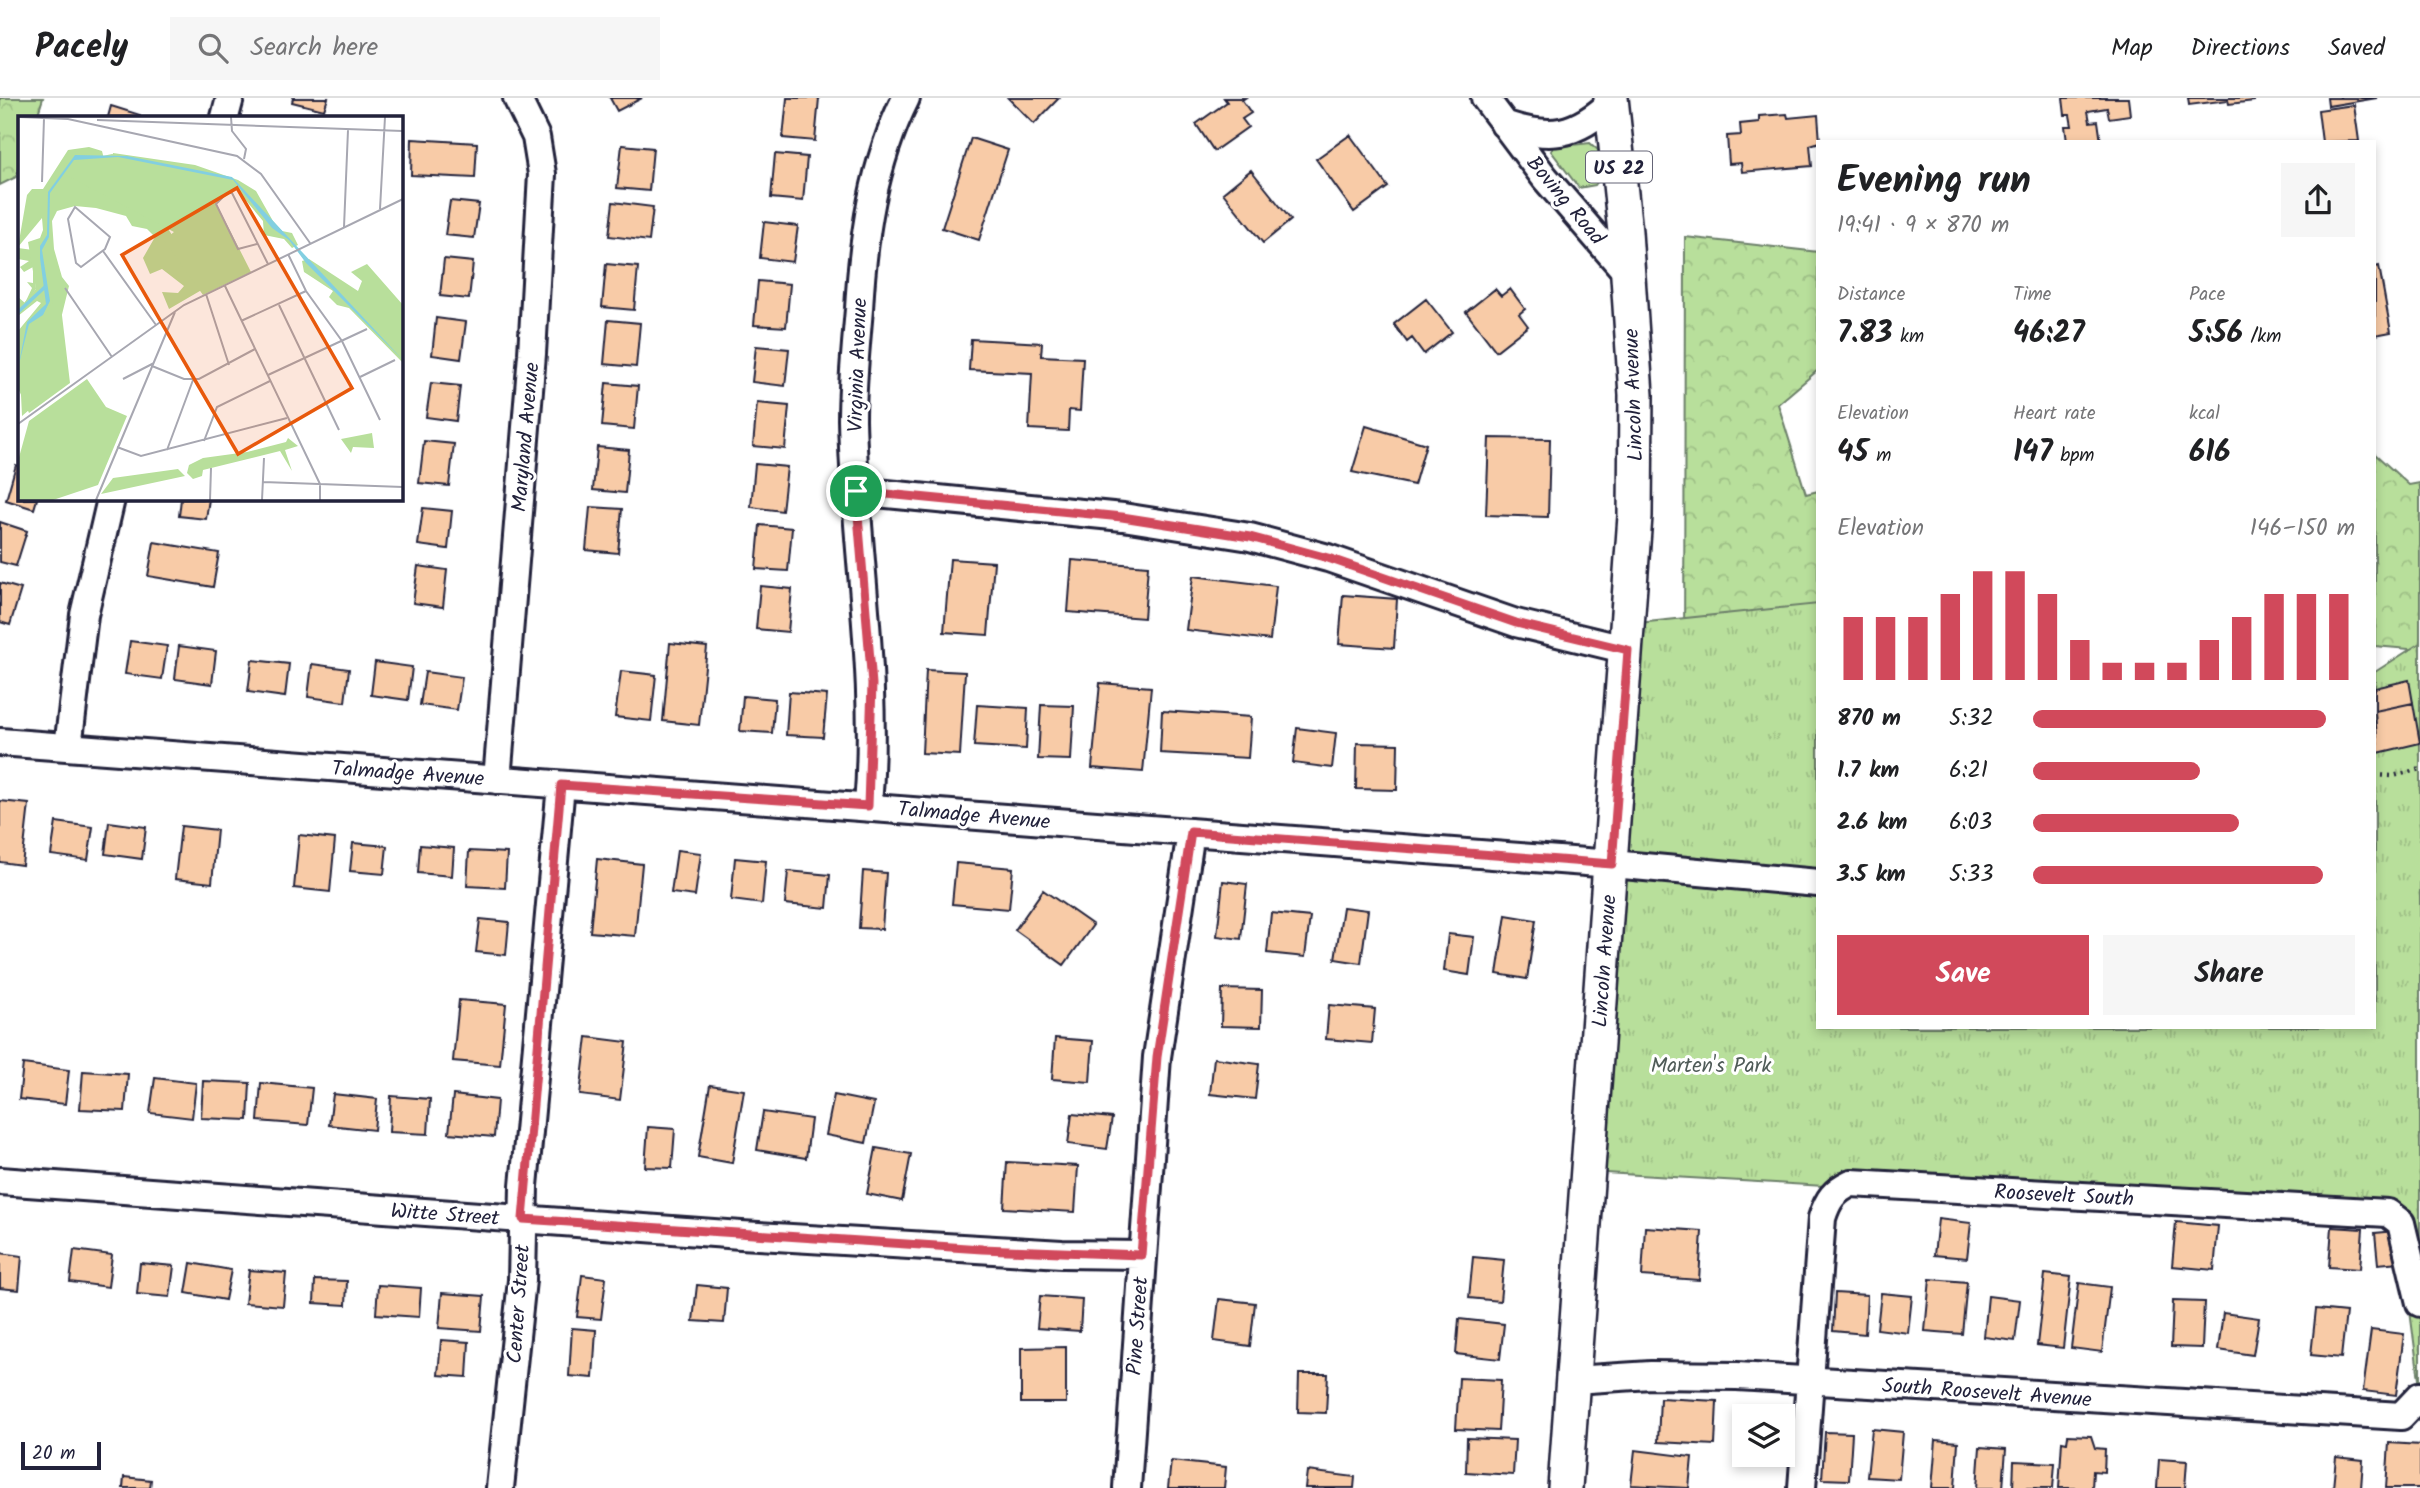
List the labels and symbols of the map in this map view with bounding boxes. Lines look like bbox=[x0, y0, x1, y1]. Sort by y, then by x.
inset map bbox=[18, 116, 402, 500]
street label: Boving Road bbox=[1517, 149, 1613, 254]
road number: US 22 bbox=[1586, 152, 1652, 183]
street label: Virginia Avenue bbox=[840, 297, 877, 433]
street label: Lincoln Avenue bbox=[1616, 327, 1653, 462]
street label: Maryland Avenue bbox=[504, 360, 550, 513]
pin bbox=[826, 461, 886, 521]
street label: Talmadge Avenue bbox=[330, 753, 486, 796]
street label: Talmadge Avenue bbox=[896, 793, 1052, 840]
street label: Lincoln Avenue bbox=[1584, 893, 1627, 1029]
park label: Marten's Park bbox=[1651, 1050, 1771, 1083]
street label: Roosevelt South bbox=[1993, 1176, 2135, 1217]
street label: Witte Street bbox=[389, 1195, 501, 1236]
street label: Center Street bbox=[499, 1243, 540, 1365]
street label: Pine Street bbox=[1119, 1275, 1158, 1377]
street label: South Roosevelt Avenue bbox=[1881, 1370, 2093, 1417]
scale bar bbox=[21, 1439, 102, 1471]

